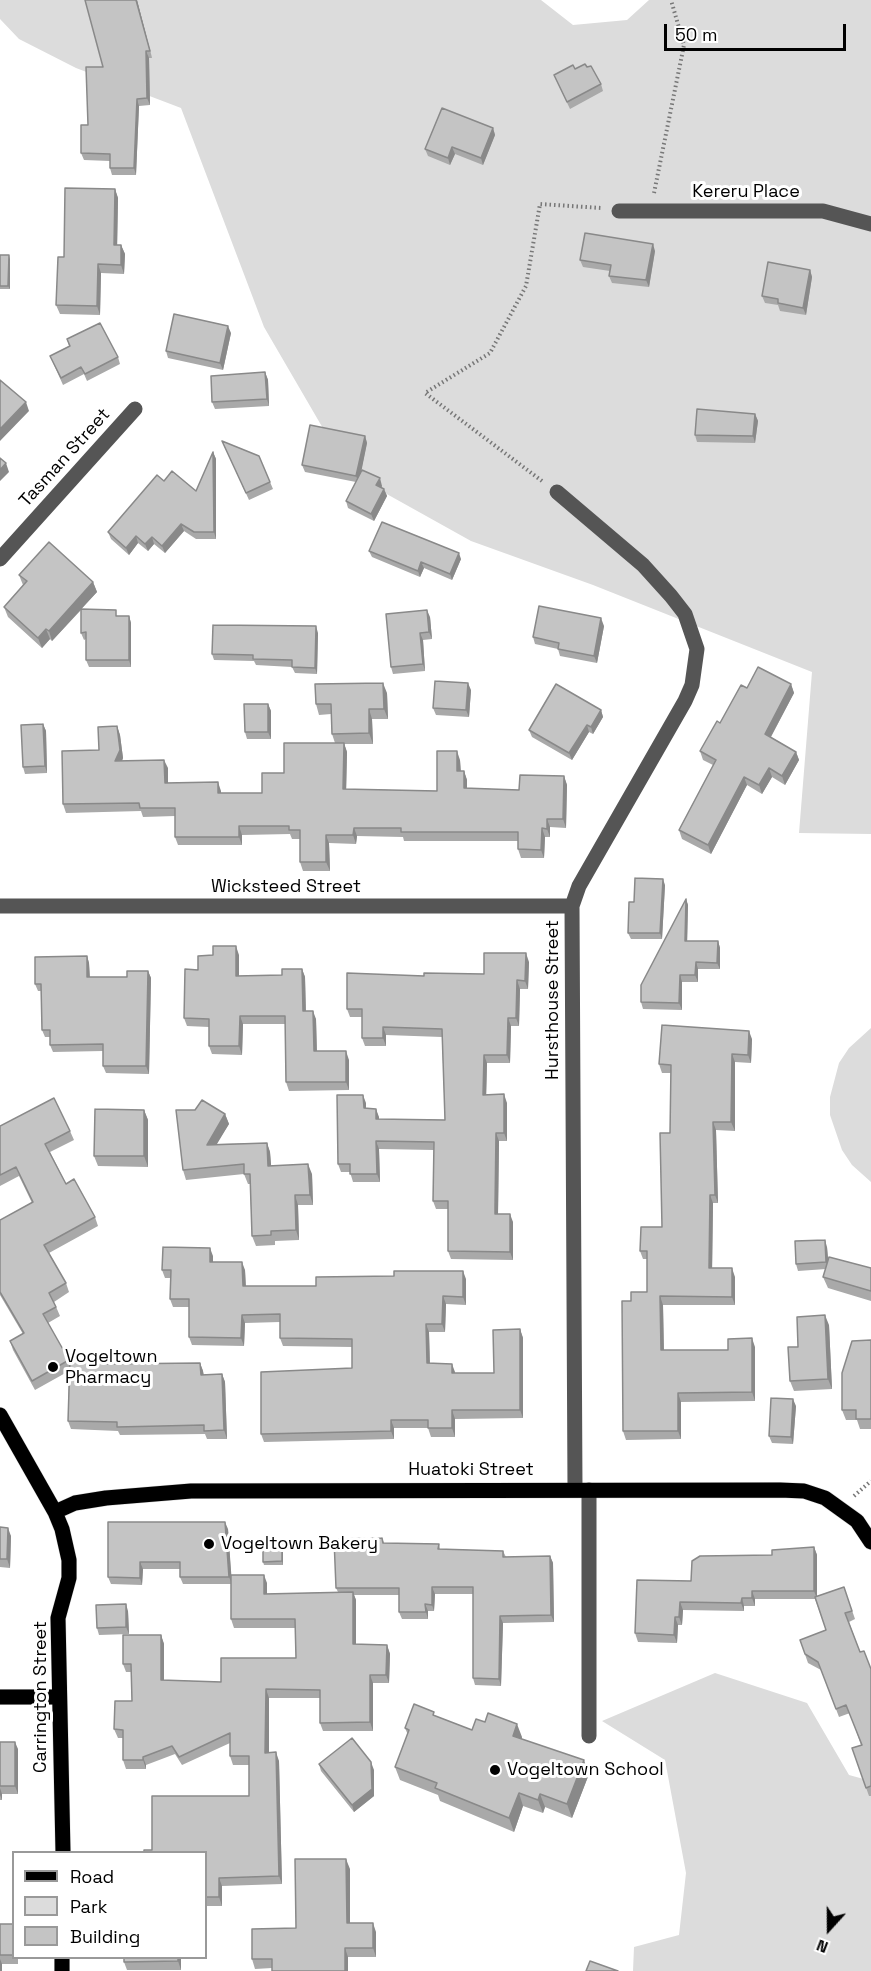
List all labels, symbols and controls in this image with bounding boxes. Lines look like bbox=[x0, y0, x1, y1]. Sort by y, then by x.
scale bar bbox=[667, 12, 848, 50]
text: 50 m bbox=[675, 23, 717, 46]
street label: Kereru Place bbox=[692, 181, 800, 203]
street label: Tasman Street bbox=[15, 404, 115, 512]
street label: Wicksteed Street bbox=[211, 876, 361, 898]
street label: Hursthouse Street bbox=[542, 920, 564, 1080]
place label: Vogeltown Pharmacy bbox=[65, 1346, 158, 1388]
marker: Vogeltown Pharmacy bbox=[46, 1360, 60, 1374]
street label: Huatoki Street bbox=[408, 1459, 534, 1481]
place label: Vogeltown Bakery bbox=[221, 1533, 378, 1555]
marker: Vogeltown Bakery bbox=[202, 1537, 216, 1551]
street label: Carrington Street bbox=[30, 1621, 52, 1773]
place label: Vogeltown School bbox=[507, 1759, 664, 1781]
marker: Vogeltown School bbox=[488, 1763, 502, 1777]
legend bbox=[12, 1851, 207, 1959]
text: Road bbox=[70, 1865, 114, 1888]
text: Park bbox=[70, 1895, 107, 1918]
north arrow bbox=[799, 1899, 859, 1959]
text: Building bbox=[70, 1925, 140, 1948]
text: N bbox=[814, 1935, 831, 1958]

